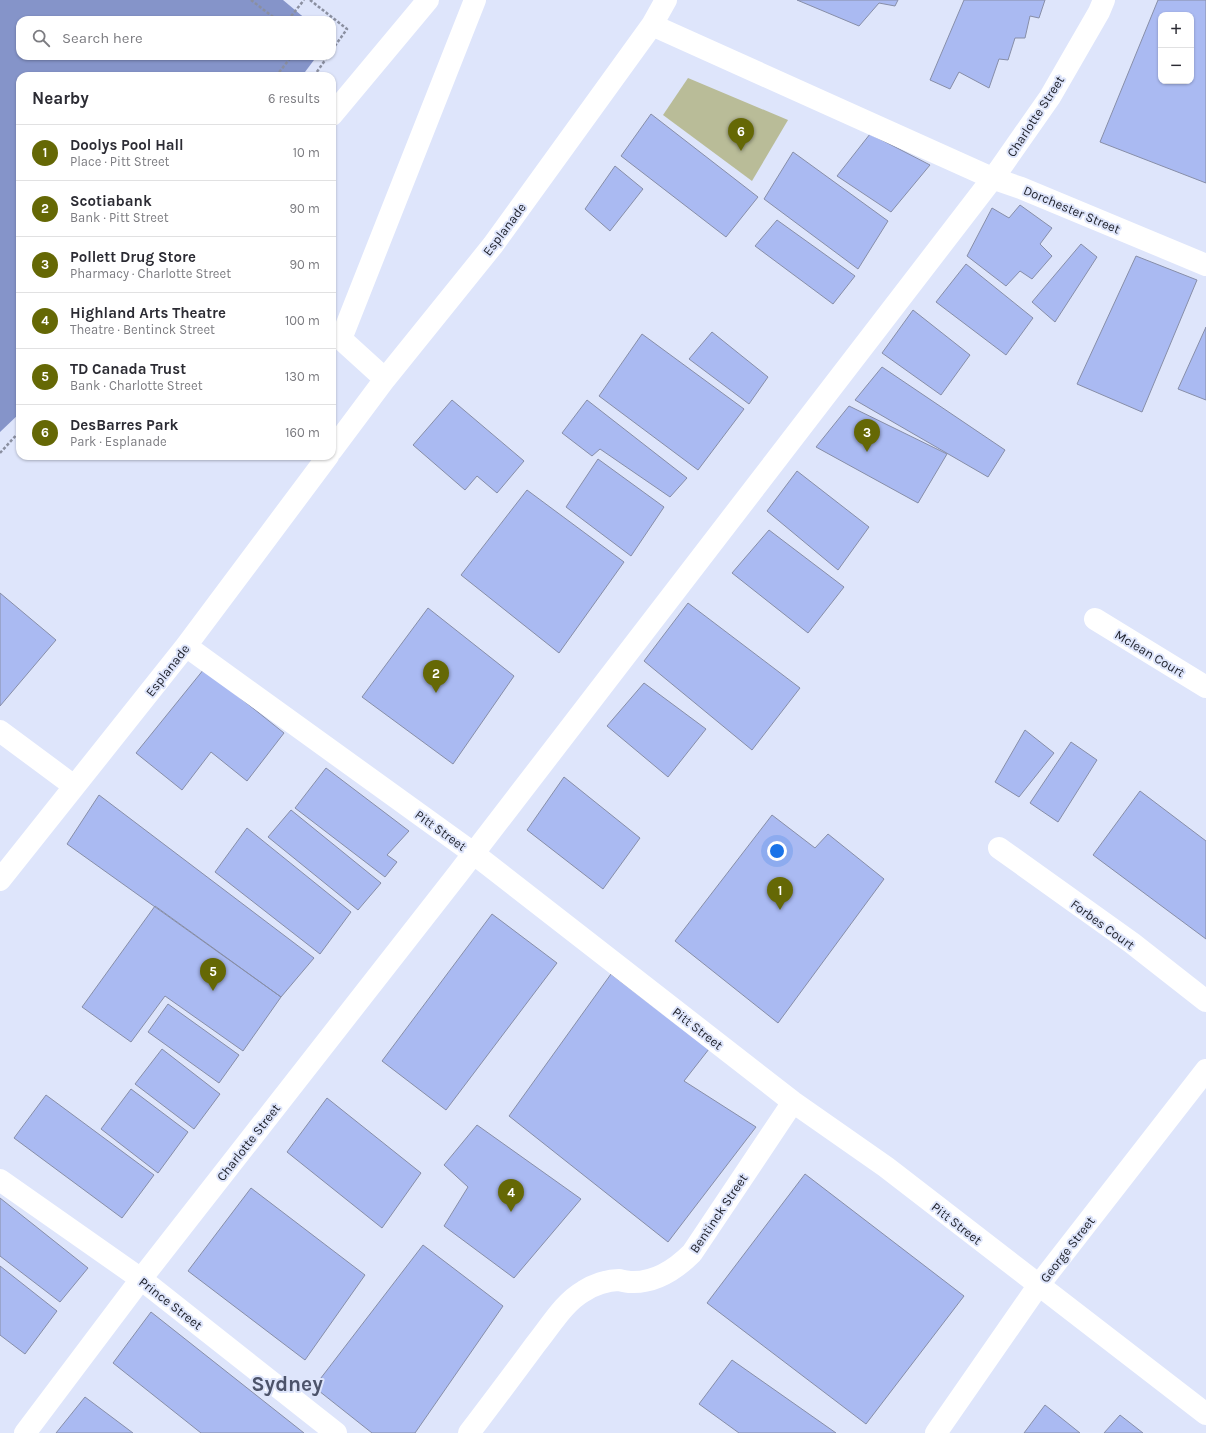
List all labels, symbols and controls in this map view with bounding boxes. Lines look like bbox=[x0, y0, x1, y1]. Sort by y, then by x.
map controls bbox=[1158, 12, 1194, 84]
button: + bbox=[1158, 12, 1194, 48]
search box bbox=[16, 16, 336, 60]
icon: search bbox=[30, 27, 52, 49]
text: Search here bbox=[62, 29, 143, 47]
button: − bbox=[1158, 48, 1194, 84]
street label: Charlotte Street bbox=[1004, 73, 1067, 160]
text: Nearby bbox=[32, 88, 89, 108]
text: 6 results bbox=[268, 91, 320, 106]
pin: 6 bbox=[728, 118, 754, 151]
text: Doolys Pool Hall bbox=[70, 136, 184, 154]
text: 1 bbox=[43, 145, 47, 160]
text: 10 m bbox=[293, 145, 320, 160]
text: Place · Pitt Street bbox=[70, 154, 170, 169]
street label: Dorchester Street bbox=[1021, 182, 1122, 237]
text: Scotiabank bbox=[70, 192, 152, 210]
street label: Esplanade bbox=[480, 200, 529, 259]
text: 2 bbox=[41, 201, 49, 216]
text: 90 m bbox=[289, 201, 320, 216]
text: Bank · Pitt Street bbox=[70, 210, 169, 225]
text: Pollett Drug Store bbox=[70, 248, 196, 266]
text: 3 bbox=[41, 257, 49, 272]
text: 90 m bbox=[289, 257, 320, 272]
text: Pharmacy · Charlotte Street bbox=[70, 266, 231, 281]
text: Highland Arts Theatre bbox=[70, 304, 226, 322]
text: 4 bbox=[41, 313, 49, 328]
text: 100 m bbox=[285, 313, 320, 328]
text: Theatre · Bentinck Street bbox=[70, 322, 215, 337]
text: TD Canada Trust bbox=[70, 360, 186, 378]
text: 5 bbox=[41, 369, 49, 384]
text: 130 m bbox=[285, 369, 320, 384]
text: Bank · Charlotte Street bbox=[70, 378, 203, 393]
text: DesBarres Park bbox=[70, 416, 178, 434]
pin: 3 bbox=[854, 419, 880, 452]
text: 6 bbox=[41, 425, 49, 440]
text: 160 m bbox=[285, 425, 320, 440]
text: Park · Esplanade bbox=[70, 434, 167, 449]
street label: Mclean Court bbox=[1112, 627, 1187, 680]
street label: Esplanade bbox=[142, 641, 193, 699]
pin: 2 bbox=[423, 660, 449, 693]
street label: Pitt Street bbox=[412, 807, 469, 854]
your location bbox=[767, 841, 787, 861]
pin: 1 bbox=[767, 877, 793, 910]
street label: Forbes Court bbox=[1068, 896, 1138, 953]
pin: 5 bbox=[200, 958, 226, 991]
street label: Pitt Street bbox=[670, 1004, 726, 1053]
street label: Charlotte Street bbox=[214, 1101, 283, 1184]
street label: Bentinck Street bbox=[686, 1171, 750, 1256]
pin: 4 bbox=[498, 1179, 524, 1212]
street label: Pitt Street bbox=[929, 1199, 985, 1248]
street label: George Street bbox=[1037, 1213, 1098, 1285]
street label: Prince Street bbox=[136, 1274, 205, 1333]
district label: Sydney bbox=[251, 1372, 323, 1396]

